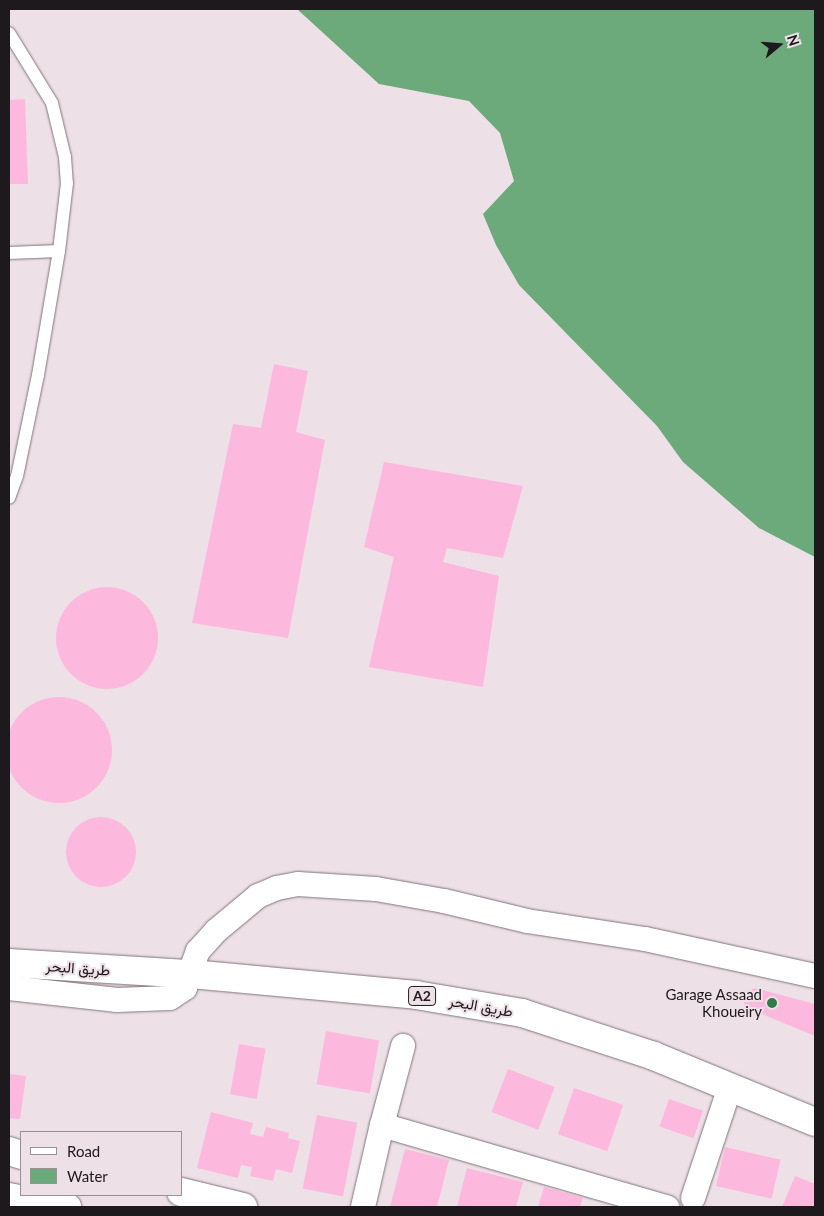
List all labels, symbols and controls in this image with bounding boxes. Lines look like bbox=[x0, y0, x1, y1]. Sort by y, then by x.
north arrow bbox=[754, 20, 804, 70]
text: N bbox=[784, 32, 803, 48]
street label: طريق البحر bbox=[45, 957, 111, 979]
road number: A2 bbox=[407, 984, 437, 1008]
place label: Garage Assaad Khoueiry bbox=[665, 985, 762, 1020]
street label: طريق البحر bbox=[448, 992, 514, 1020]
marker: Garage Assaad Khoueiry bbox=[766, 997, 778, 1009]
legend bbox=[20, 1131, 182, 1196]
text: Road bbox=[67, 1142, 100, 1160]
text: Water bbox=[67, 1167, 108, 1185]

